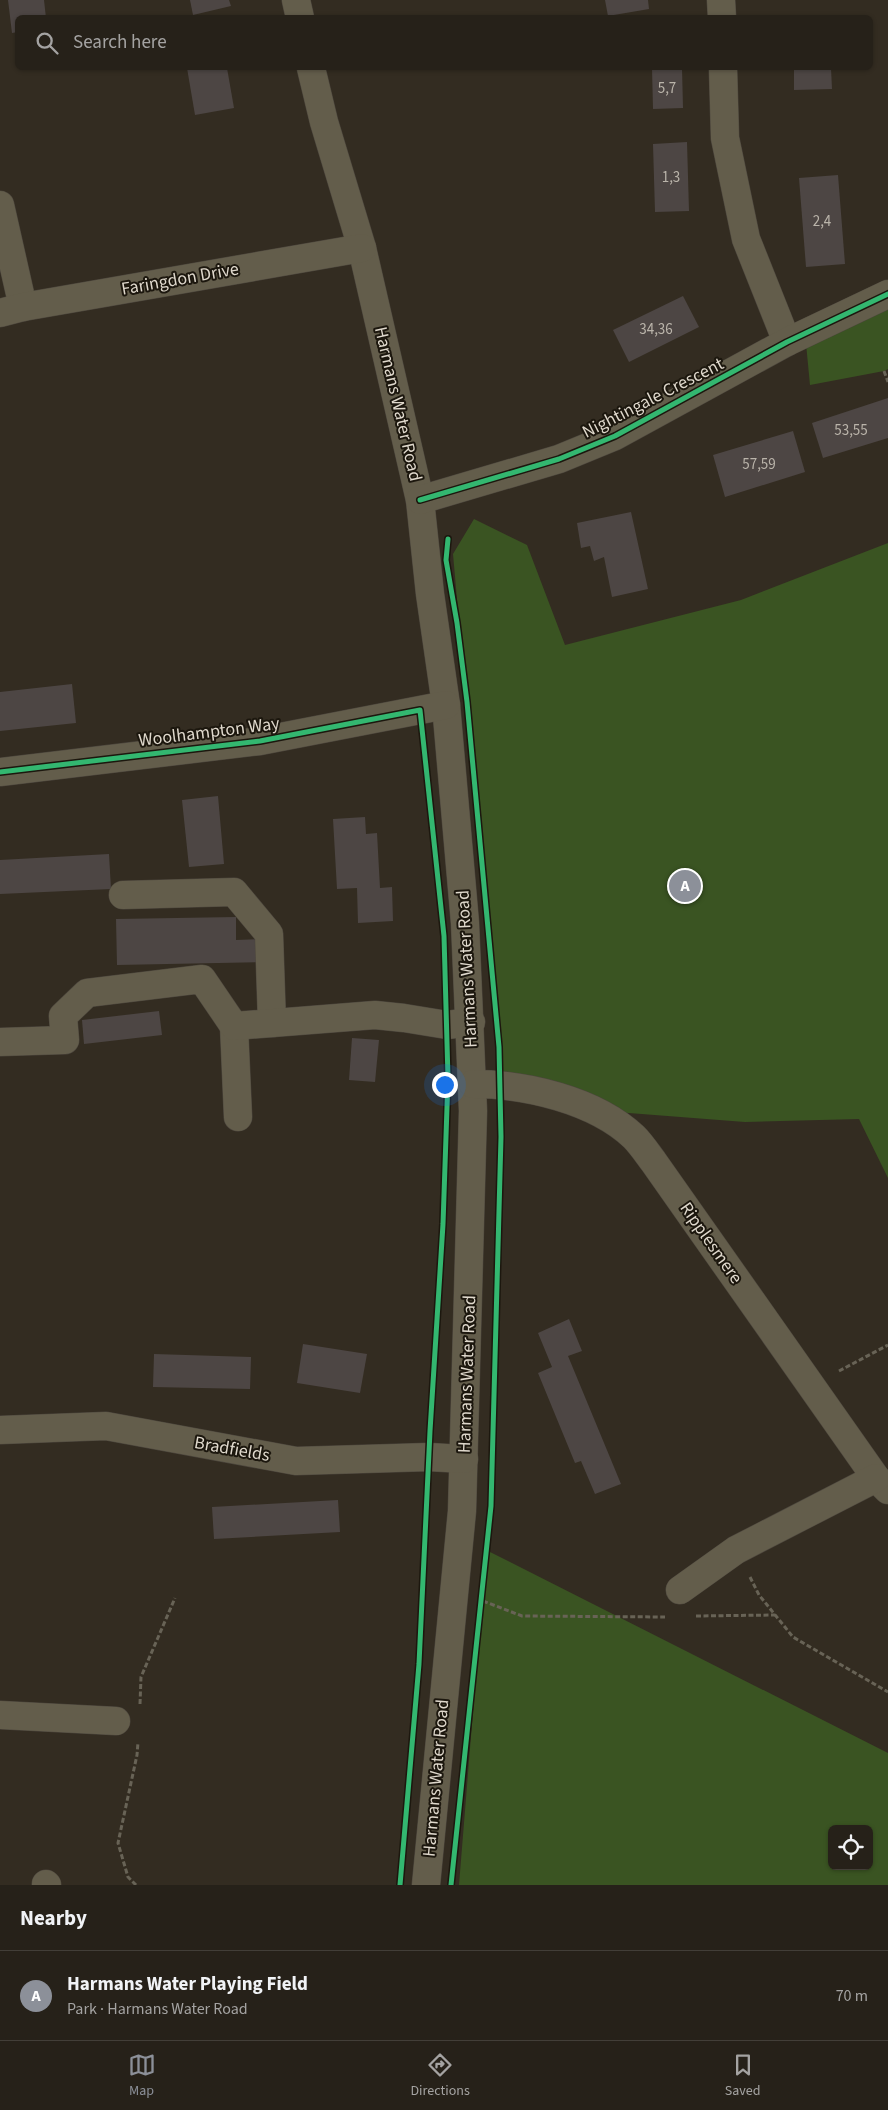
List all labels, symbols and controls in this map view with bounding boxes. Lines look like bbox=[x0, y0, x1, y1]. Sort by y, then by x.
search box bbox=[15, 15, 873, 70]
icon: search bbox=[33, 29, 61, 57]
text: Search here bbox=[73, 29, 167, 56]
house number: 5,7 bbox=[658, 78, 676, 99]
house number: 1,3 bbox=[662, 167, 680, 188]
house number: 2,4 bbox=[813, 211, 832, 232]
street label: Faringdon Drive bbox=[119, 256, 241, 302]
house number: 34,36 bbox=[639, 319, 673, 340]
street label: Harmans Water Road bbox=[368, 324, 428, 484]
street label: Nightingale Crescent bbox=[578, 352, 728, 444]
house number: 53,55 bbox=[834, 420, 868, 441]
house number: 57,59 bbox=[742, 454, 776, 475]
street label: Woolhampton Way bbox=[137, 711, 282, 753]
pin: A bbox=[669, 867, 701, 905]
street label: Harmans Water Road bbox=[450, 889, 484, 1049]
your location bbox=[432, 1072, 458, 1098]
street label: Ripplesmere bbox=[674, 1197, 748, 1289]
street label: Harmans Water Road bbox=[452, 1295, 482, 1453]
street label: Bradfields bbox=[192, 1430, 272, 1468]
street label: Harmans Water Road bbox=[417, 1698, 455, 1858]
map controls bbox=[828, 1825, 873, 1870]
button: locate bbox=[828, 1825, 873, 1870]
text: Nearby bbox=[20, 1903, 87, 1933]
text: Harmans Water Playing Field bbox=[67, 1971, 308, 1998]
text: A bbox=[31, 1985, 41, 2007]
text: 70 m bbox=[836, 1985, 868, 2007]
text: Park · Harmans Water Road bbox=[67, 1998, 248, 2020]
tab: Map bbox=[128, 2051, 156, 2101]
tab: Directions bbox=[411, 2051, 470, 2101]
tab: Saved bbox=[725, 2051, 760, 2101]

